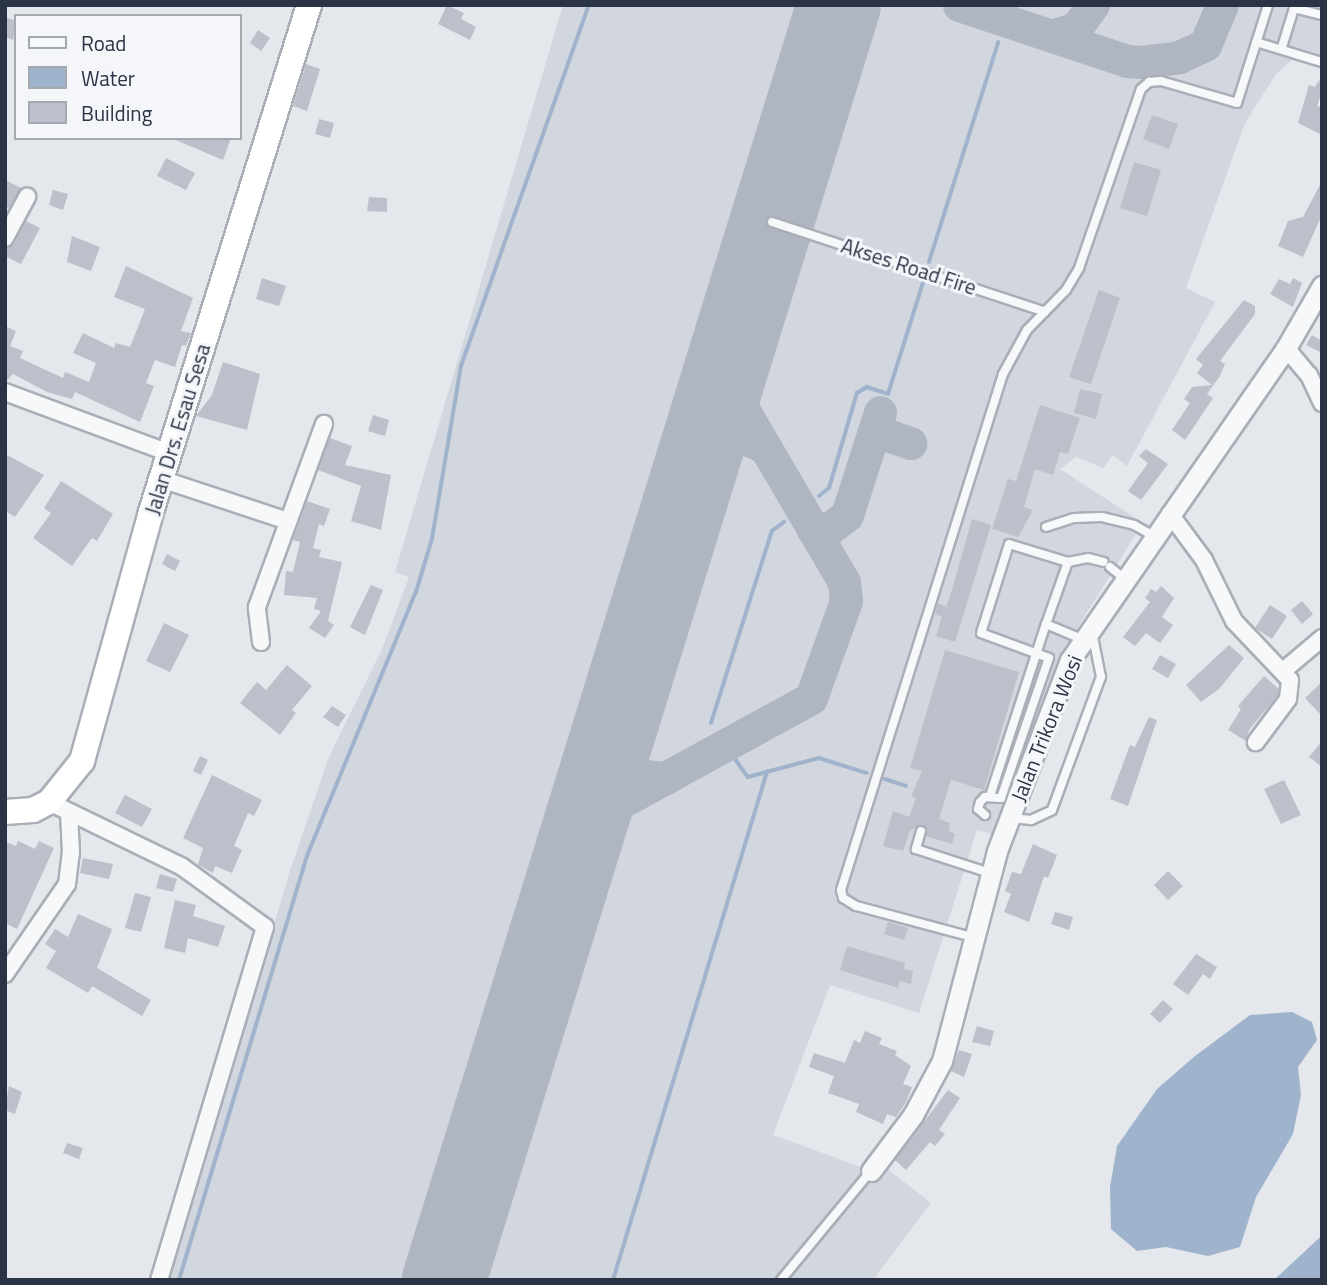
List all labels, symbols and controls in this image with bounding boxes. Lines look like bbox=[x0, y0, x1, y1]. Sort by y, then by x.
legend bbox=[14, 14, 242, 140]
text: Road bbox=[81, 27, 126, 59]
text: Water bbox=[81, 62, 135, 94]
text: Building bbox=[81, 97, 152, 129]
street label: Akses Road Fire bbox=[838, 232, 980, 300]
street label: Jalan Drs. Esau Sesa bbox=[139, 340, 215, 518]
street label: Jalan Trikora Wosi bbox=[1005, 651, 1087, 805]

